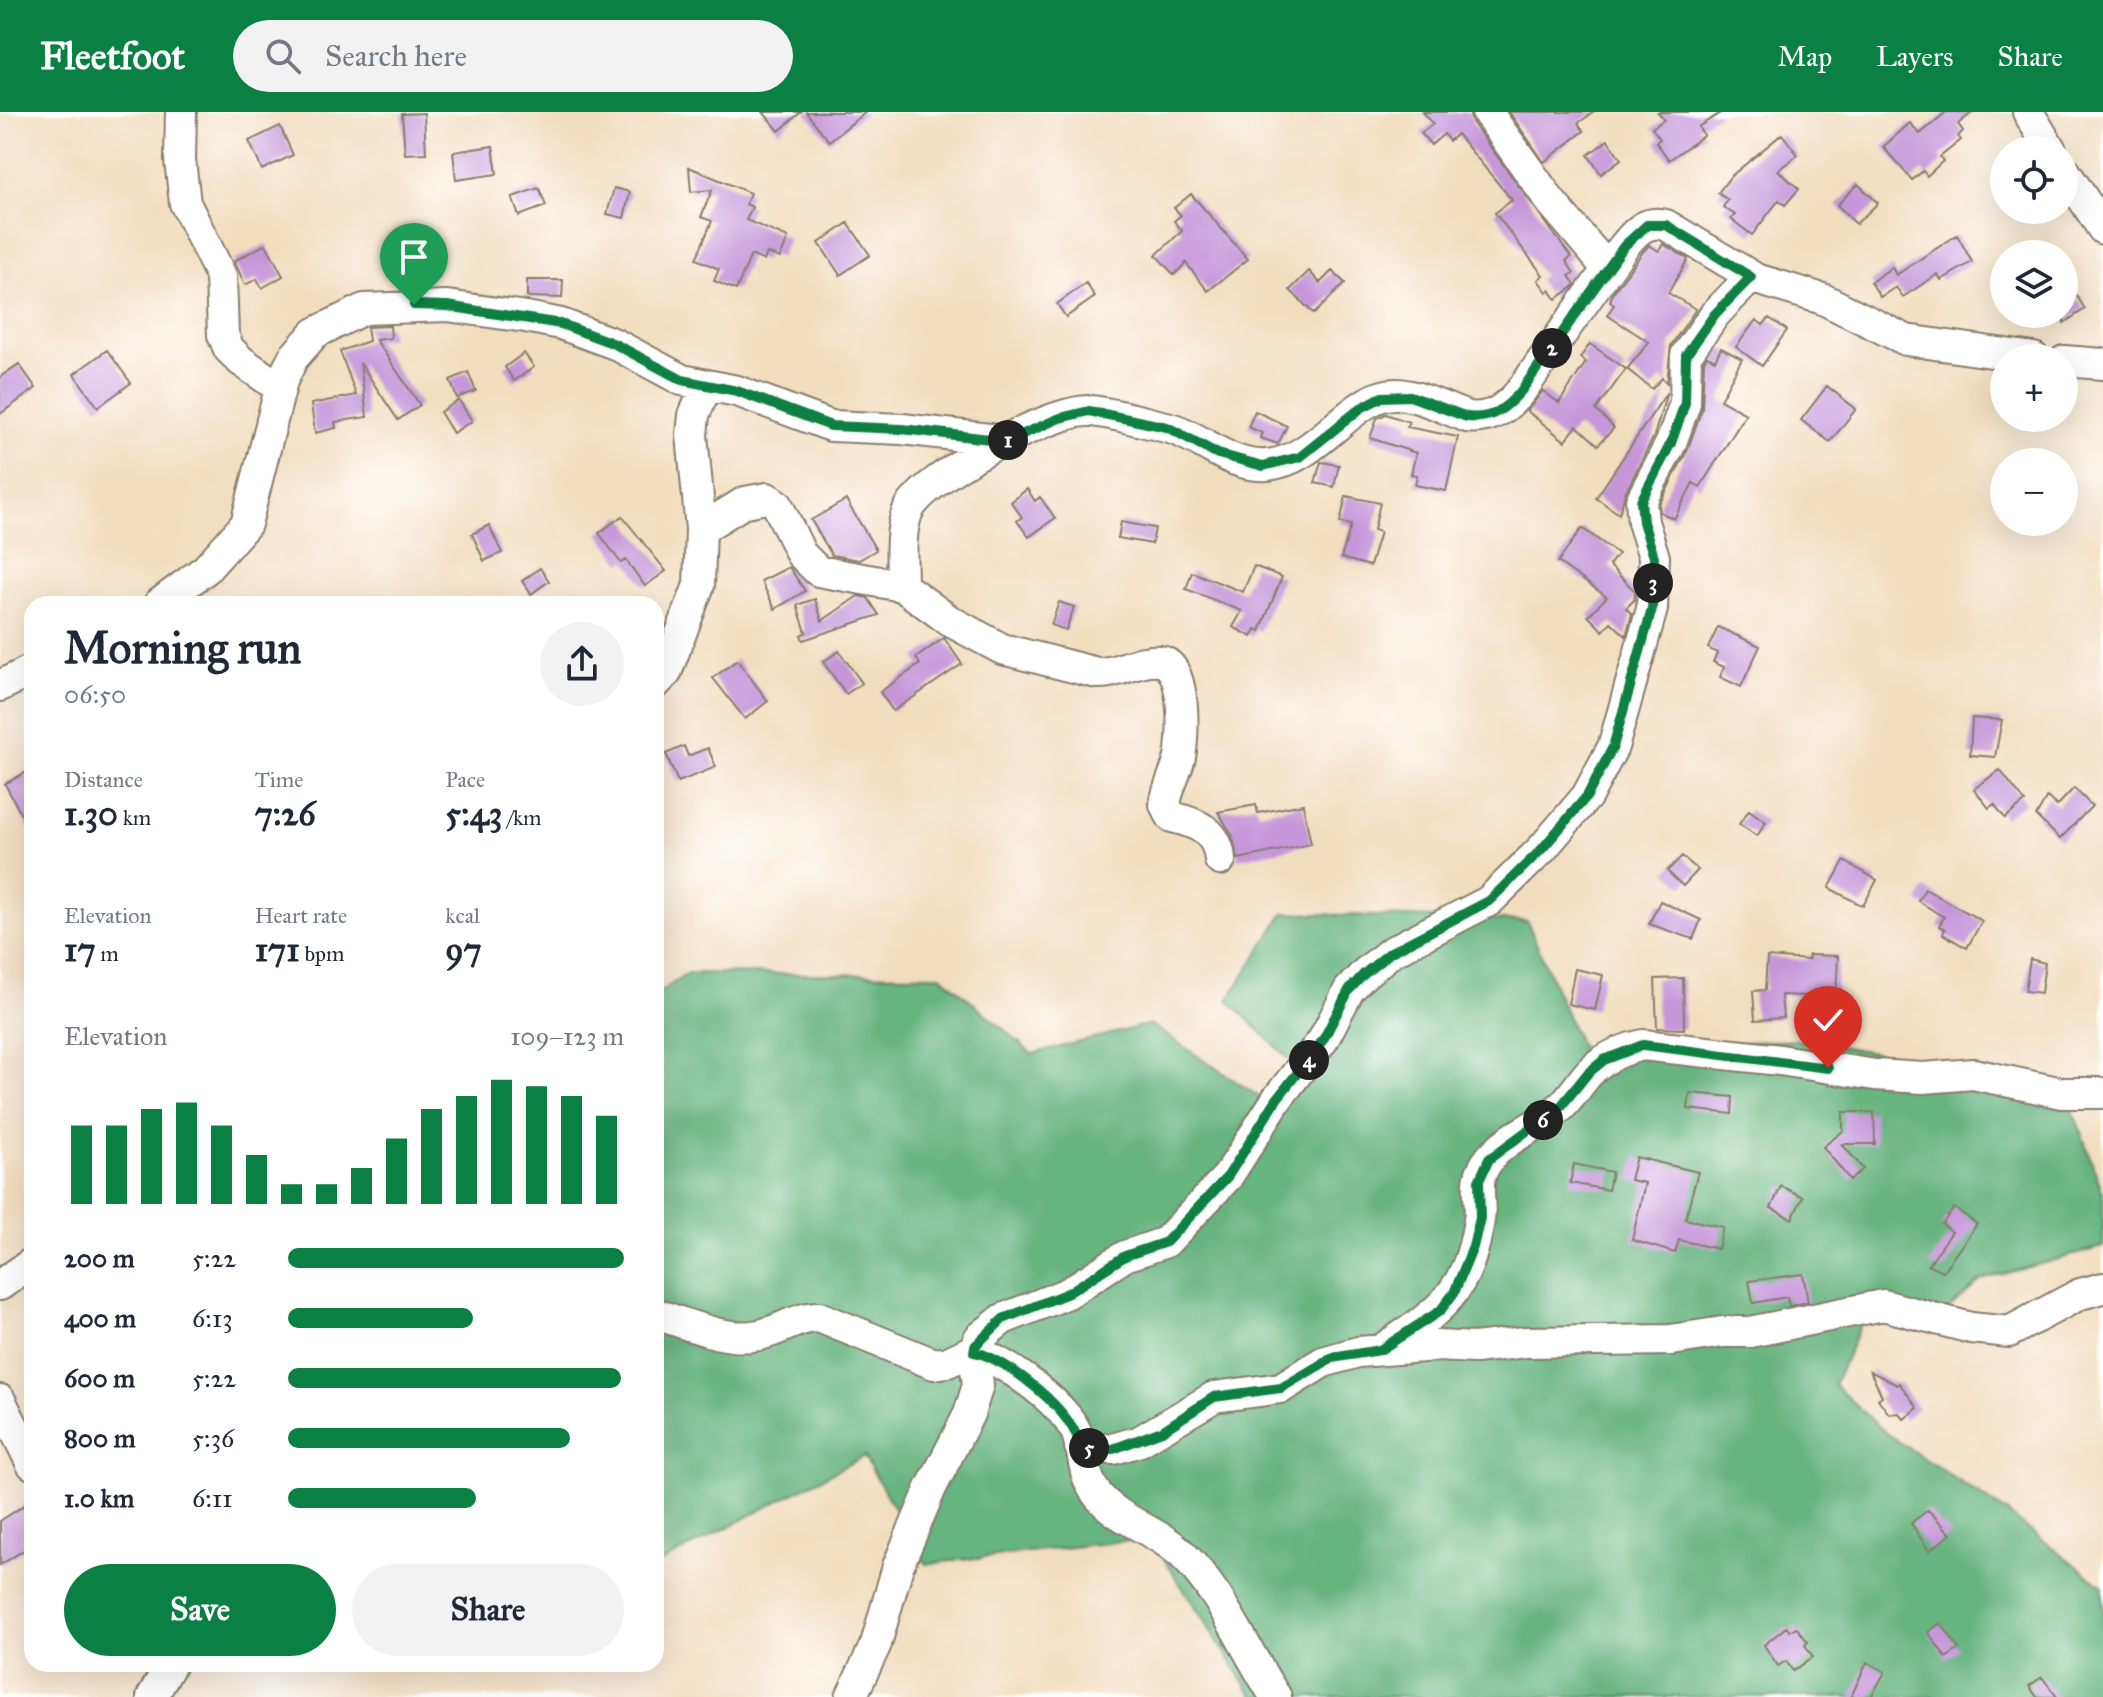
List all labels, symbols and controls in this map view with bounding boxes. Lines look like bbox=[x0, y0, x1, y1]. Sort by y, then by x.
search box bbox=[233, 20, 793, 92]
text: Fleetfoot bbox=[40, 33, 185, 79]
icon: search bbox=[261, 34, 305, 78]
text: Search here bbox=[325, 38, 467, 74]
text: Map bbox=[1777, 39, 1832, 74]
text: Layers bbox=[1876, 39, 1954, 74]
text: Share bbox=[1998, 39, 2063, 74]
map controls bbox=[1990, 136, 2078, 536]
button: locate bbox=[1990, 136, 2078, 224]
pin bbox=[380, 223, 448, 305]
icon: arrive bbox=[392, 235, 436, 279]
button: layers bbox=[1990, 240, 2078, 328]
pin: 2 bbox=[1532, 328, 1572, 368]
text: 2 bbox=[1547, 334, 1557, 361]
button: + bbox=[1990, 344, 2078, 432]
pin: 1 bbox=[988, 420, 1028, 460]
text: 1 bbox=[1004, 426, 1012, 453]
button: − bbox=[1990, 448, 2078, 536]
pin: 3 bbox=[1633, 563, 1673, 603]
text: 3 bbox=[1649, 569, 1657, 596]
text: Morning run bbox=[64, 621, 301, 675]
button: share bbox=[540, 622, 624, 706]
text: 06:50 bbox=[64, 678, 126, 710]
text: Distance bbox=[64, 766, 143, 793]
text: Time bbox=[255, 766, 303, 793]
text: Pace bbox=[445, 766, 485, 793]
text: 1.30 bbox=[64, 793, 118, 834]
text: 7:26 bbox=[255, 793, 316, 834]
text: 5:43 bbox=[445, 793, 502, 834]
text: km bbox=[118, 804, 151, 831]
text: /km bbox=[502, 804, 542, 831]
text: Elevation bbox=[64, 902, 151, 929]
text: Heart rate bbox=[255, 902, 347, 929]
text: kcal bbox=[445, 902, 480, 929]
text: 17 bbox=[64, 929, 96, 970]
text: 171 bbox=[255, 929, 300, 970]
text: 97 bbox=[445, 929, 482, 970]
text: m bbox=[96, 940, 119, 967]
text: bpm bbox=[300, 940, 345, 967]
pin bbox=[1794, 986, 1862, 1068]
icon: check bbox=[1806, 998, 1850, 1042]
text: Elevation bbox=[64, 1020, 167, 1052]
text: 109–123 m bbox=[510, 1020, 624, 1052]
pin: 4 bbox=[1289, 1040, 1329, 1080]
text: 4 bbox=[1303, 1046, 1315, 1073]
pin: 6 bbox=[1523, 1100, 1563, 1140]
text: 6 bbox=[1537, 1106, 1549, 1133]
text: 200 m bbox=[64, 1242, 135, 1274]
text: 5:22 bbox=[192, 1242, 236, 1274]
text: 400 m bbox=[64, 1302, 136, 1334]
text: 6:13 bbox=[192, 1302, 233, 1334]
text: 600 m bbox=[64, 1362, 135, 1394]
text: 5:22 bbox=[192, 1362, 236, 1394]
text: 800 m bbox=[64, 1422, 136, 1454]
text: 5:36 bbox=[192, 1422, 234, 1454]
pin: 5 bbox=[1069, 1428, 1109, 1468]
text: 5 bbox=[1084, 1434, 1094, 1461]
text: 1.0 km bbox=[64, 1482, 134, 1514]
text: 6:11 bbox=[192, 1482, 232, 1514]
button: Save bbox=[64, 1564, 336, 1656]
button: Share bbox=[352, 1564, 624, 1656]

